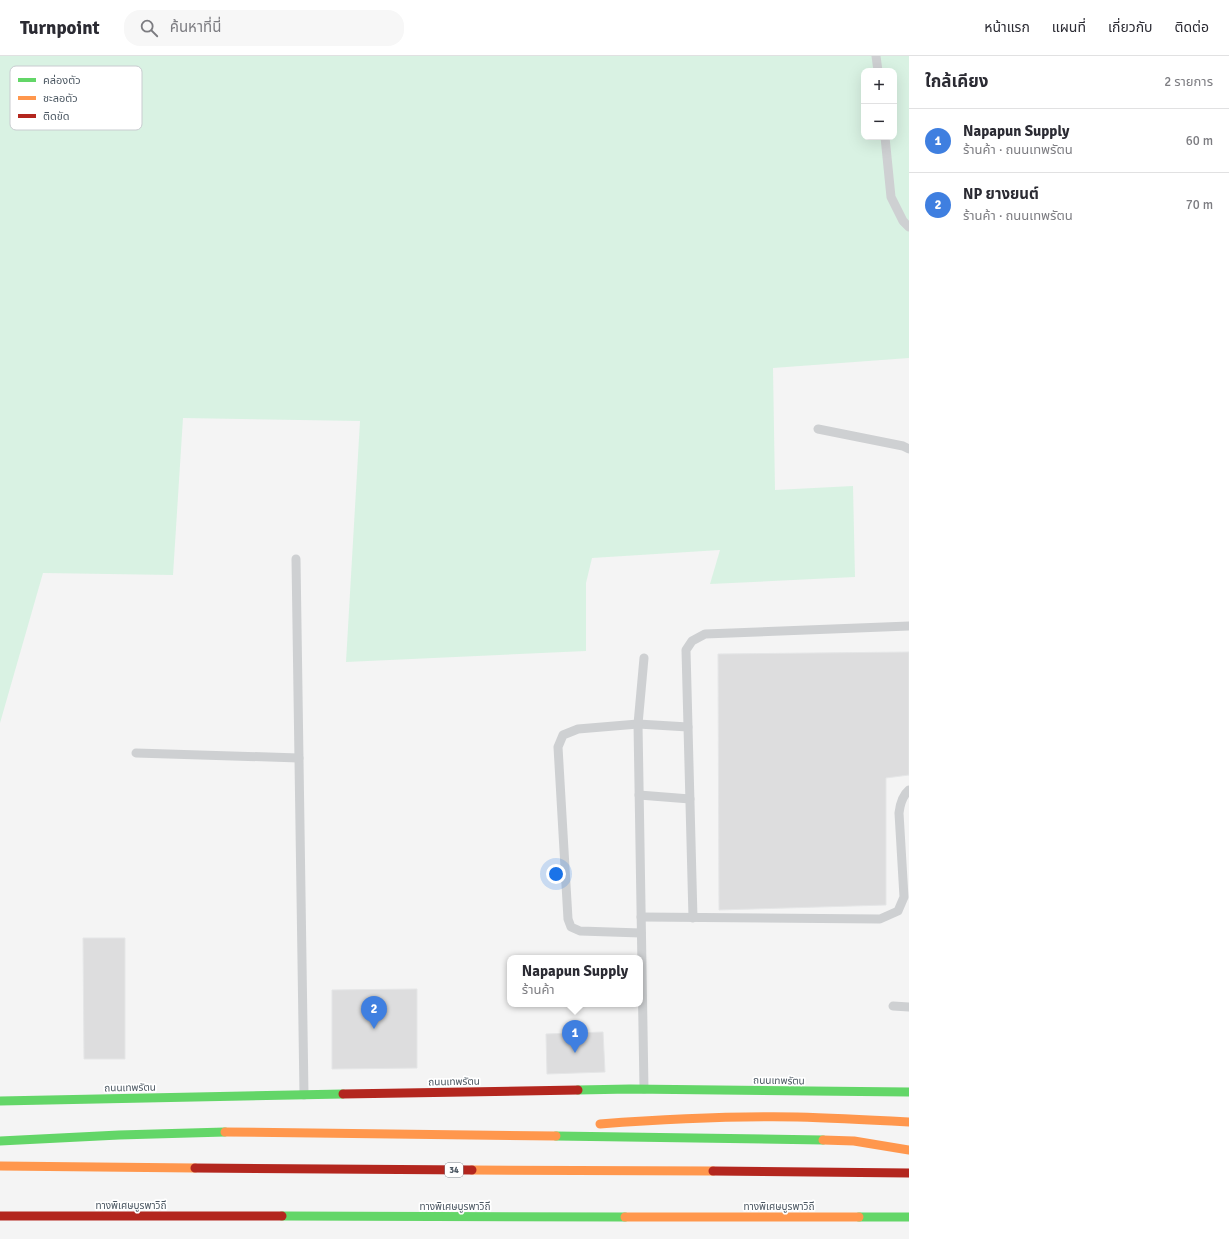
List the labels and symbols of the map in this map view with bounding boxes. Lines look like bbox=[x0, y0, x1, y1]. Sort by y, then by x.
legend bbox=[10, 66, 142, 130]
text: คล่องตัว bbox=[43, 74, 81, 87]
text: ชะลอตัว bbox=[43, 92, 78, 105]
text: ติดขัด bbox=[43, 110, 70, 123]
your location bbox=[546, 864, 566, 884]
pin: 2 bbox=[361, 996, 387, 1029]
pin: 1 bbox=[562, 1020, 588, 1053]
street label: ถนนเทพรัตน bbox=[753, 1075, 805, 1087]
street label: ถนนเทพรัตน bbox=[428, 1076, 480, 1088]
street label: ถนนเทพรัตน bbox=[104, 1082, 156, 1094]
road number: 34 bbox=[445, 1163, 463, 1177]
street label: ทางพิเศษบูรพาวิถี bbox=[96, 1200, 166, 1212]
street label: ทางพิเศษบูรพาวิถี bbox=[420, 1201, 490, 1213]
street label: ทางพิเศษบูรพาวิถี bbox=[744, 1201, 814, 1213]

